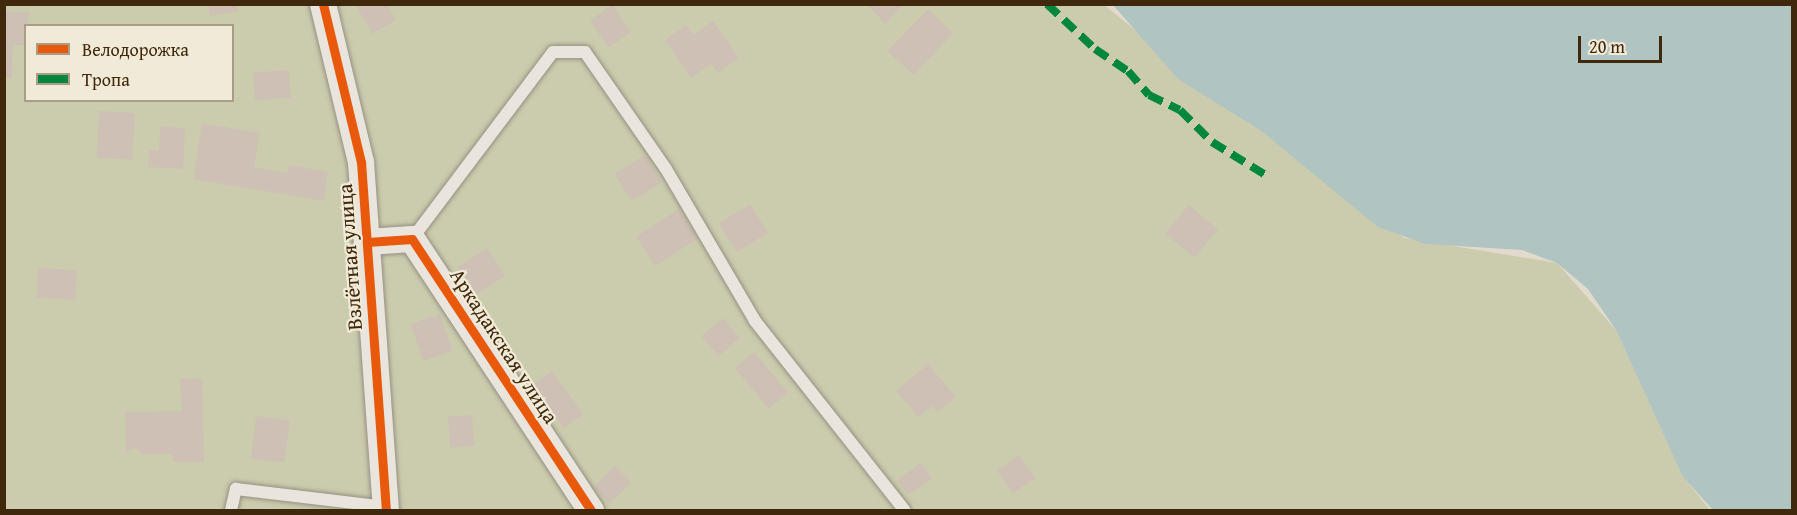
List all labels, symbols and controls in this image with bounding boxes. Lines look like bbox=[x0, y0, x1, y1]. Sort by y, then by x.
legend bbox=[24, 24, 234, 102]
scale bar bbox=[1581, 24, 1665, 62]
text: 20 m bbox=[1589, 33, 1625, 60]
text: Велодорожка bbox=[82, 36, 189, 63]
text: Тропа bbox=[82, 66, 130, 93]
street label: Взлётная улица bbox=[332, 183, 368, 331]
street label: Аркадакская улица bbox=[444, 264, 564, 428]

